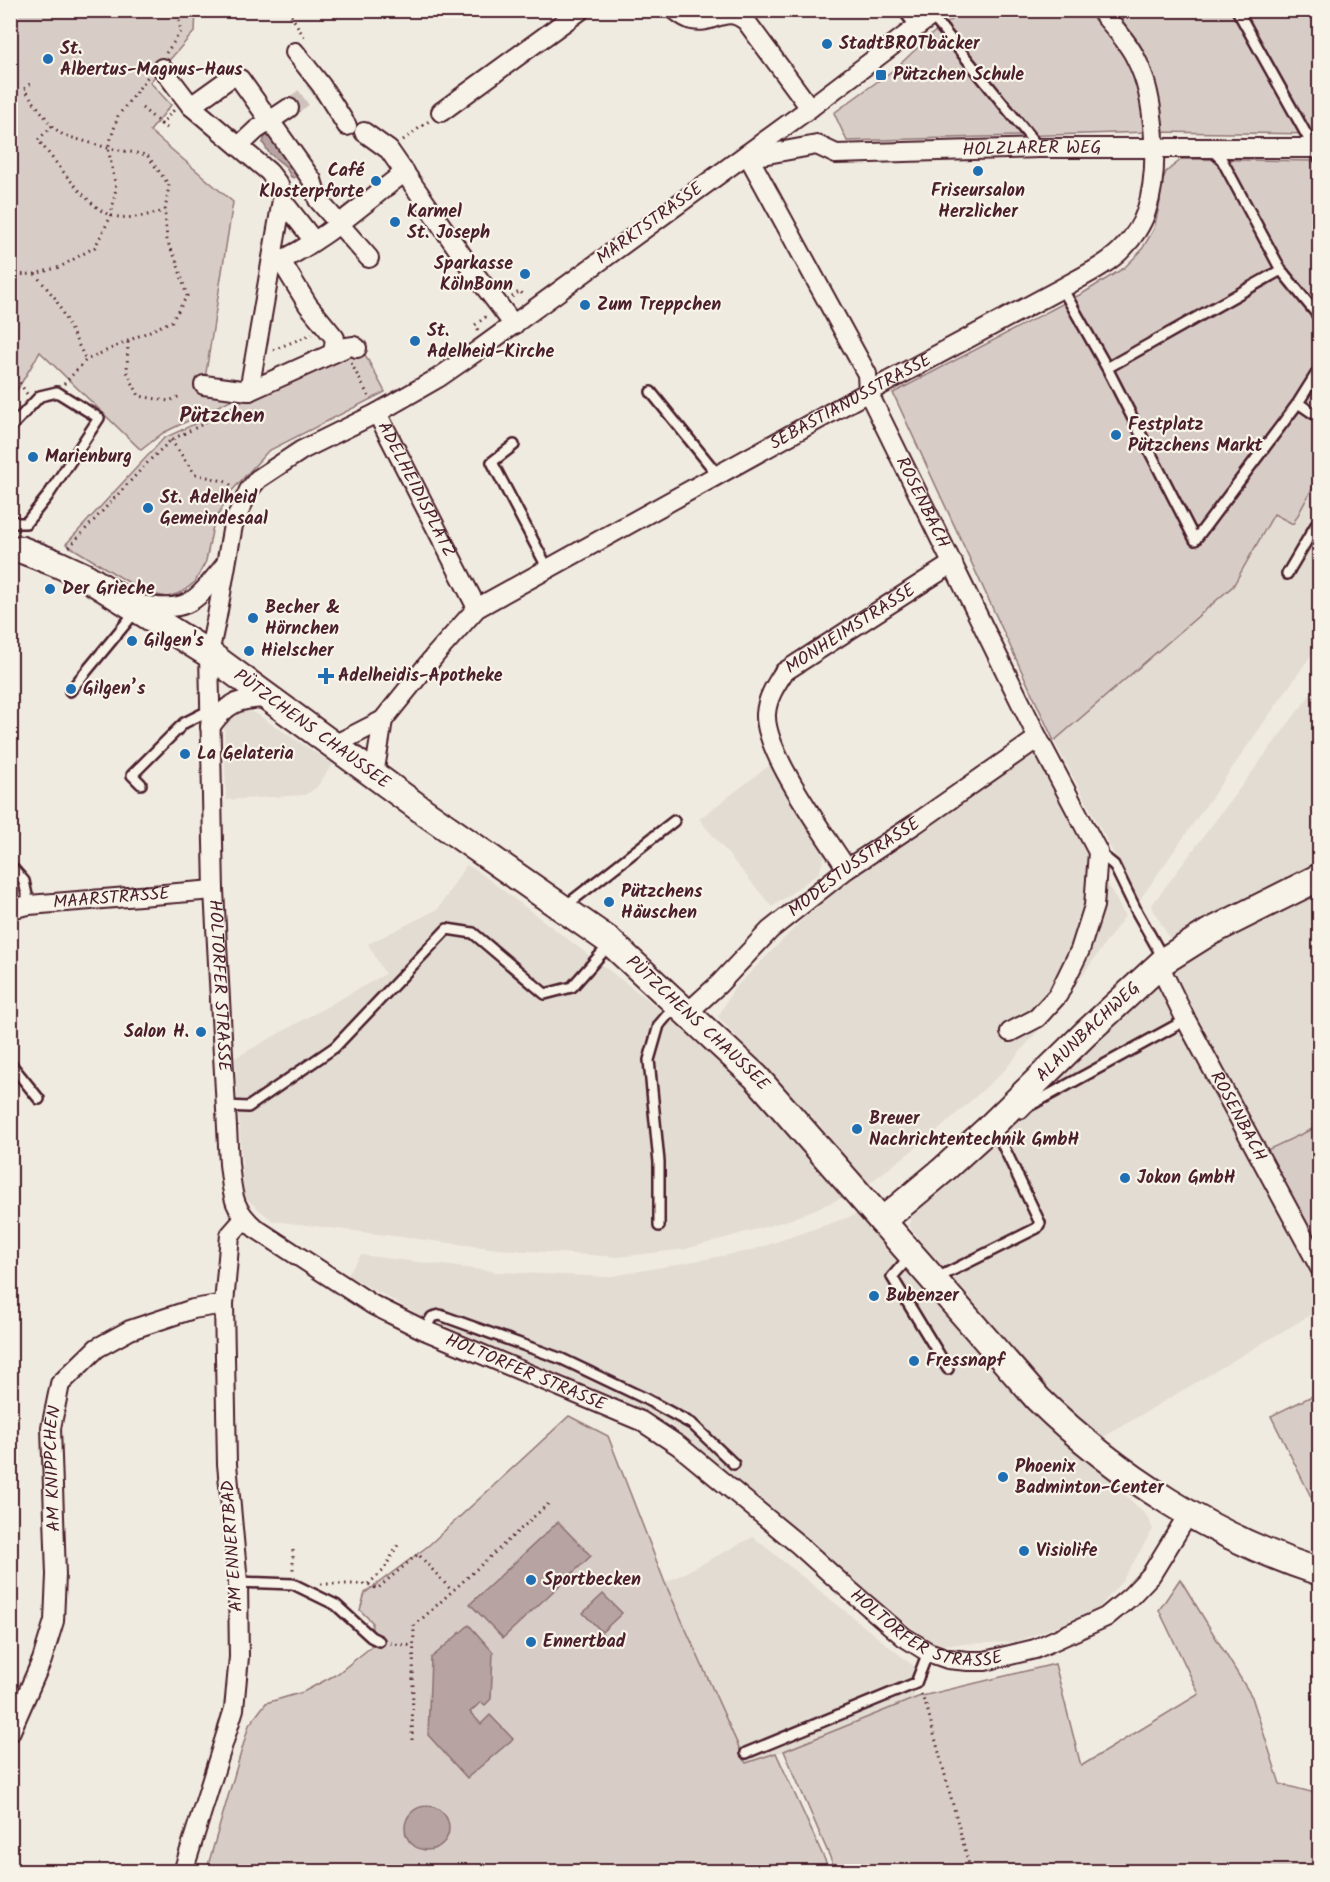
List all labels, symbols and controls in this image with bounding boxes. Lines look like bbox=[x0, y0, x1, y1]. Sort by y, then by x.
place label: StadtBROTbäcker bbox=[839, 30, 981, 59]
place label: St. Albertus-Magnus-Haus bbox=[60, 35, 243, 85]
marker: StadtBROTbäcker bbox=[820, 37, 834, 51]
marker: St. Albertus-Magnus-Haus bbox=[41, 52, 55, 66]
place label: Pützchen Schule bbox=[893, 61, 1024, 90]
marker: Pützchen Schule bbox=[874, 68, 888, 82]
street label: HOLZLARER WEG bbox=[962, 134, 1102, 165]
place label: Café Klosterpforte bbox=[259, 157, 365, 207]
marker: Friseursalon Herzlicher bbox=[971, 164, 985, 178]
marker: Café Klosterpforte bbox=[369, 174, 383, 188]
street label: MARKTSTRASSE bbox=[590, 175, 710, 273]
place label: Friseursalon Herzlicher bbox=[931, 177, 1025, 227]
place label: Karmel St. Joseph bbox=[407, 198, 490, 248]
marker: Karmel St. Joseph bbox=[388, 215, 402, 229]
place label: Sparkasse KölnBonn bbox=[434, 250, 513, 300]
marker: Sparkasse KölnBonn bbox=[518, 267, 532, 281]
place label: Zum Treppchen bbox=[597, 291, 721, 320]
marker: Zum Treppchen bbox=[578, 298, 592, 312]
place label: St. Adelheid-Kirche bbox=[427, 317, 554, 367]
marker: St. Adelheid-Kirche bbox=[408, 334, 422, 348]
street label: SEBASTIANUSSTRASSE bbox=[764, 346, 937, 458]
district label: Pützchen bbox=[179, 400, 265, 433]
place label: Festplatz Pützchens Markt bbox=[1128, 411, 1263, 461]
street label: ADELHEIDISPLATZ bbox=[369, 416, 463, 563]
marker: Festplatz Pützchens Markt bbox=[1109, 428, 1123, 442]
place label: Marienburg bbox=[45, 443, 132, 472]
marker: Marienburg bbox=[26, 450, 40, 464]
street label: ROSENBACH bbox=[888, 452, 957, 554]
place label: St. Adelheid Gemeindesaal bbox=[160, 484, 268, 534]
marker: St. Adelheid Gemeindesaal bbox=[141, 501, 155, 515]
place label: Der Grieche bbox=[62, 575, 155, 604]
street label: MONHEIMSTRASSE bbox=[780, 576, 922, 682]
marker: Der Grieche bbox=[43, 582, 57, 596]
place label: Becher & Hörnchen bbox=[265, 594, 340, 644]
marker: Becher & Hörnchen bbox=[246, 611, 260, 625]
place label: Gilgen's bbox=[144, 627, 205, 656]
marker: Gilgen's bbox=[125, 634, 139, 648]
place label: Hielscher bbox=[261, 637, 335, 666]
marker: Hielscher bbox=[242, 644, 256, 658]
street label: PÜTZCHENS CHAUSSEE bbox=[227, 662, 397, 797]
place label: Adelheidis-Apotheke bbox=[338, 662, 503, 691]
marker: Adelheidis-Apotheke bbox=[319, 669, 333, 683]
place label: Gilgen’s bbox=[83, 675, 146, 704]
marker: Gilgen’s bbox=[64, 682, 78, 696]
place label: La Gelateria bbox=[197, 740, 294, 769]
marker: La Gelateria bbox=[178, 747, 192, 761]
street label: MODESTUSSTRASSE bbox=[782, 809, 927, 925]
place label: Pützchens Häuschen bbox=[621, 878, 703, 928]
street label: MAARSTRASSE bbox=[52, 879, 171, 918]
marker: Pützchens Häuschen bbox=[602, 895, 616, 909]
street label: HOLTORFER STRASSE bbox=[200, 899, 238, 1073]
street label: PÜTZCHENS CHAUSSEE bbox=[619, 949, 777, 1098]
street label: ALAUNBACHWEG bbox=[1029, 975, 1147, 1089]
place label: Salon H. bbox=[124, 1018, 189, 1047]
marker: Salon H. bbox=[194, 1025, 208, 1039]
street label: ROSENBACH bbox=[1202, 1066, 1274, 1167]
place label: Breuer Nachrichtentechnik GmbH bbox=[869, 1105, 1079, 1155]
marker: Breuer Nachrichtentechnik GmbH bbox=[850, 1122, 864, 1136]
place label: Jokon GmbH bbox=[1137, 1164, 1236, 1193]
marker: Jokon GmbH bbox=[1118, 1171, 1132, 1185]
place label: Bubenzer bbox=[886, 1282, 960, 1311]
marker: Bubenzer bbox=[867, 1289, 881, 1303]
street label: HOLTORFER STRASSE bbox=[441, 1326, 611, 1419]
place label: Fressnapf bbox=[926, 1347, 1007, 1376]
marker: Fressnapf bbox=[907, 1354, 921, 1368]
street label: AM KNIPPCHEN bbox=[37, 1403, 70, 1532]
place label: Phoenix Badminton-Center bbox=[1015, 1453, 1165, 1503]
marker: Phoenix Badminton-Center bbox=[996, 1470, 1010, 1484]
street label: AM ENNERTBAD bbox=[214, 1479, 252, 1613]
place label: Visiolife bbox=[1036, 1537, 1098, 1566]
marker: Visiolife bbox=[1017, 1544, 1031, 1558]
place label: Sportbecken bbox=[543, 1566, 641, 1595]
marker: Sportbecken bbox=[524, 1573, 538, 1587]
street label: HOLTORFER STRASSE bbox=[843, 1582, 1006, 1676]
place label: Ennertbad bbox=[543, 1628, 626, 1657]
marker: Ennertbad bbox=[524, 1635, 538, 1649]

